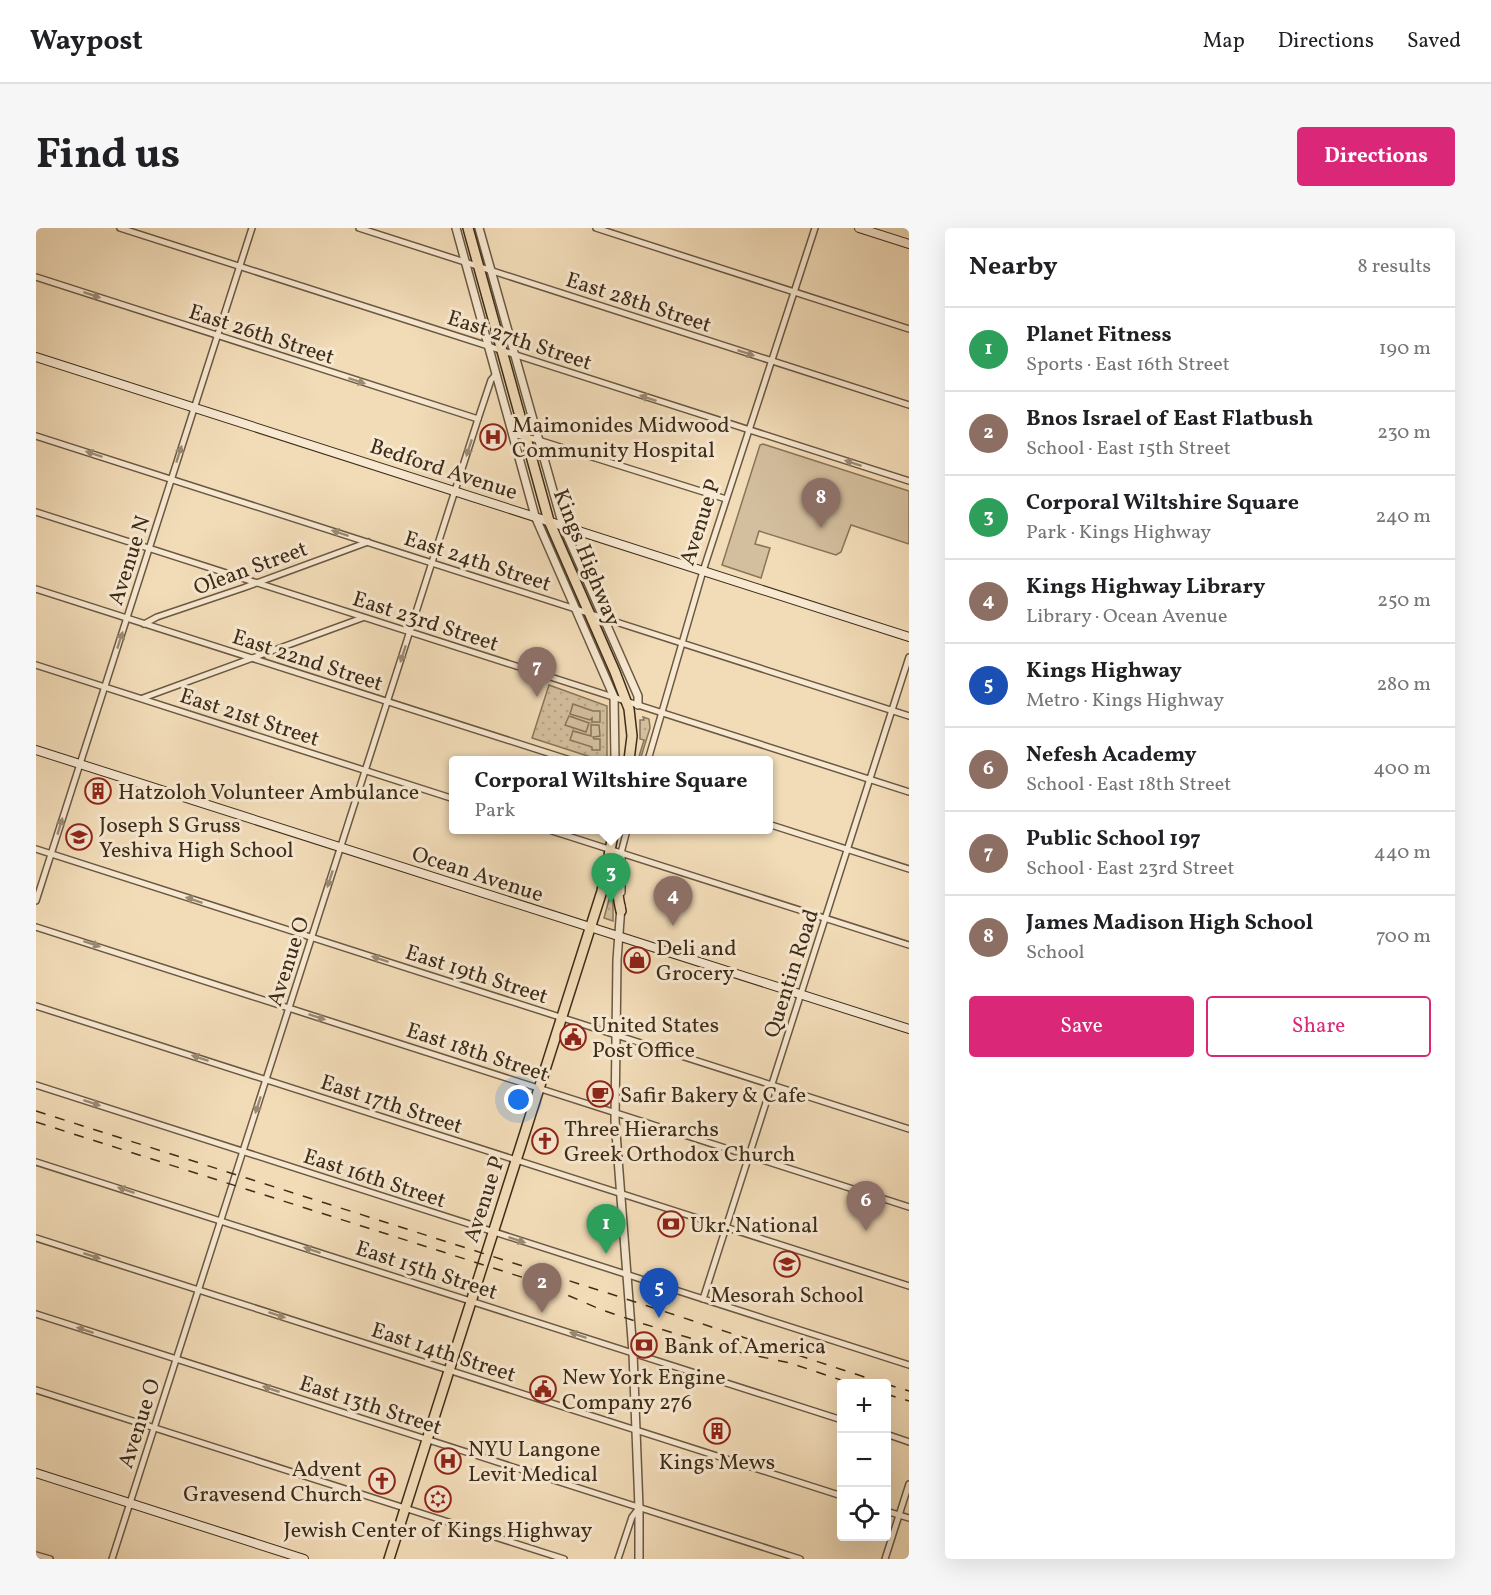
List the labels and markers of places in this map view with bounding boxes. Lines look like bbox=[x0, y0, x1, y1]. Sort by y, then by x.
place label: Maimonides Midwood Community Hospital bbox=[512, 411, 730, 467]
hospital icon: Maimonides Midwood Community Hospital bbox=[478, 422, 508, 452]
pin: 8 bbox=[802, 478, 840, 528]
pin: 7 bbox=[518, 648, 556, 697]
building icon: Hatzoloh Volunteer Ambulance bbox=[83, 776, 113, 806]
place label: Hatzoloh Volunteer Ambulance bbox=[118, 778, 419, 809]
place label: Joseph S Gruss Yeshiva High School bbox=[99, 811, 294, 867]
school or university icon: Joseph S Gruss Yeshiva High School bbox=[64, 822, 94, 852]
pin: 3 bbox=[592, 854, 630, 903]
pin: 4 bbox=[654, 876, 692, 926]
place label: Deli and Grocery bbox=[656, 934, 737, 990]
shop icon: Deli and Grocery bbox=[622, 945, 652, 975]
place label: United States Post Office bbox=[592, 1011, 719, 1067]
public building icon: United States Post Office bbox=[558, 1022, 588, 1052]
cafe icon: Safir Bakery & Cafe bbox=[585, 1079, 615, 1109]
place label: Safir Bakery & Cafe bbox=[620, 1081, 806, 1112]
place label: Three Hierarchs Greek Orthodox Church bbox=[564, 1115, 795, 1171]
church icon: Three Hierarchs Greek Orthodox Church bbox=[530, 1126, 560, 1156]
pin: 6 bbox=[846, 1182, 886, 1231]
pin: 1 bbox=[586, 1204, 626, 1254]
bank icon: Ukr. National bbox=[656, 1209, 686, 1239]
place label: Ukr. National bbox=[690, 1211, 818, 1242]
school or university icon: Mesorah School bbox=[772, 1249, 802, 1279]
pin: 2 bbox=[522, 1264, 562, 1313]
pin: 5 bbox=[640, 1268, 678, 1318]
place label: Mesorah School bbox=[710, 1281, 864, 1312]
bank icon: Bank of America bbox=[629, 1330, 659, 1360]
place label: Bank of America bbox=[664, 1332, 826, 1363]
place label: New York Engine Company 276 bbox=[562, 1363, 726, 1419]
public building icon: New York Engine Company 276 bbox=[528, 1374, 558, 1404]
building icon: Kings Mews bbox=[702, 1416, 732, 1446]
place label: NYU Langone Levit Medical bbox=[468, 1435, 600, 1491]
hospital icon: NYU Langone Levit Medical bbox=[433, 1446, 463, 1476]
place label: Kings Mews bbox=[659, 1448, 775, 1479]
place label: Advent Gravesend Church bbox=[183, 1455, 362, 1511]
church icon: Advent Gravesend Church bbox=[367, 1466, 397, 1496]
synagogue icon: Jewish Center of Kings Highway bbox=[423, 1484, 453, 1514]
place label: Jewish Center of Kings Highway bbox=[284, 1516, 593, 1547]

